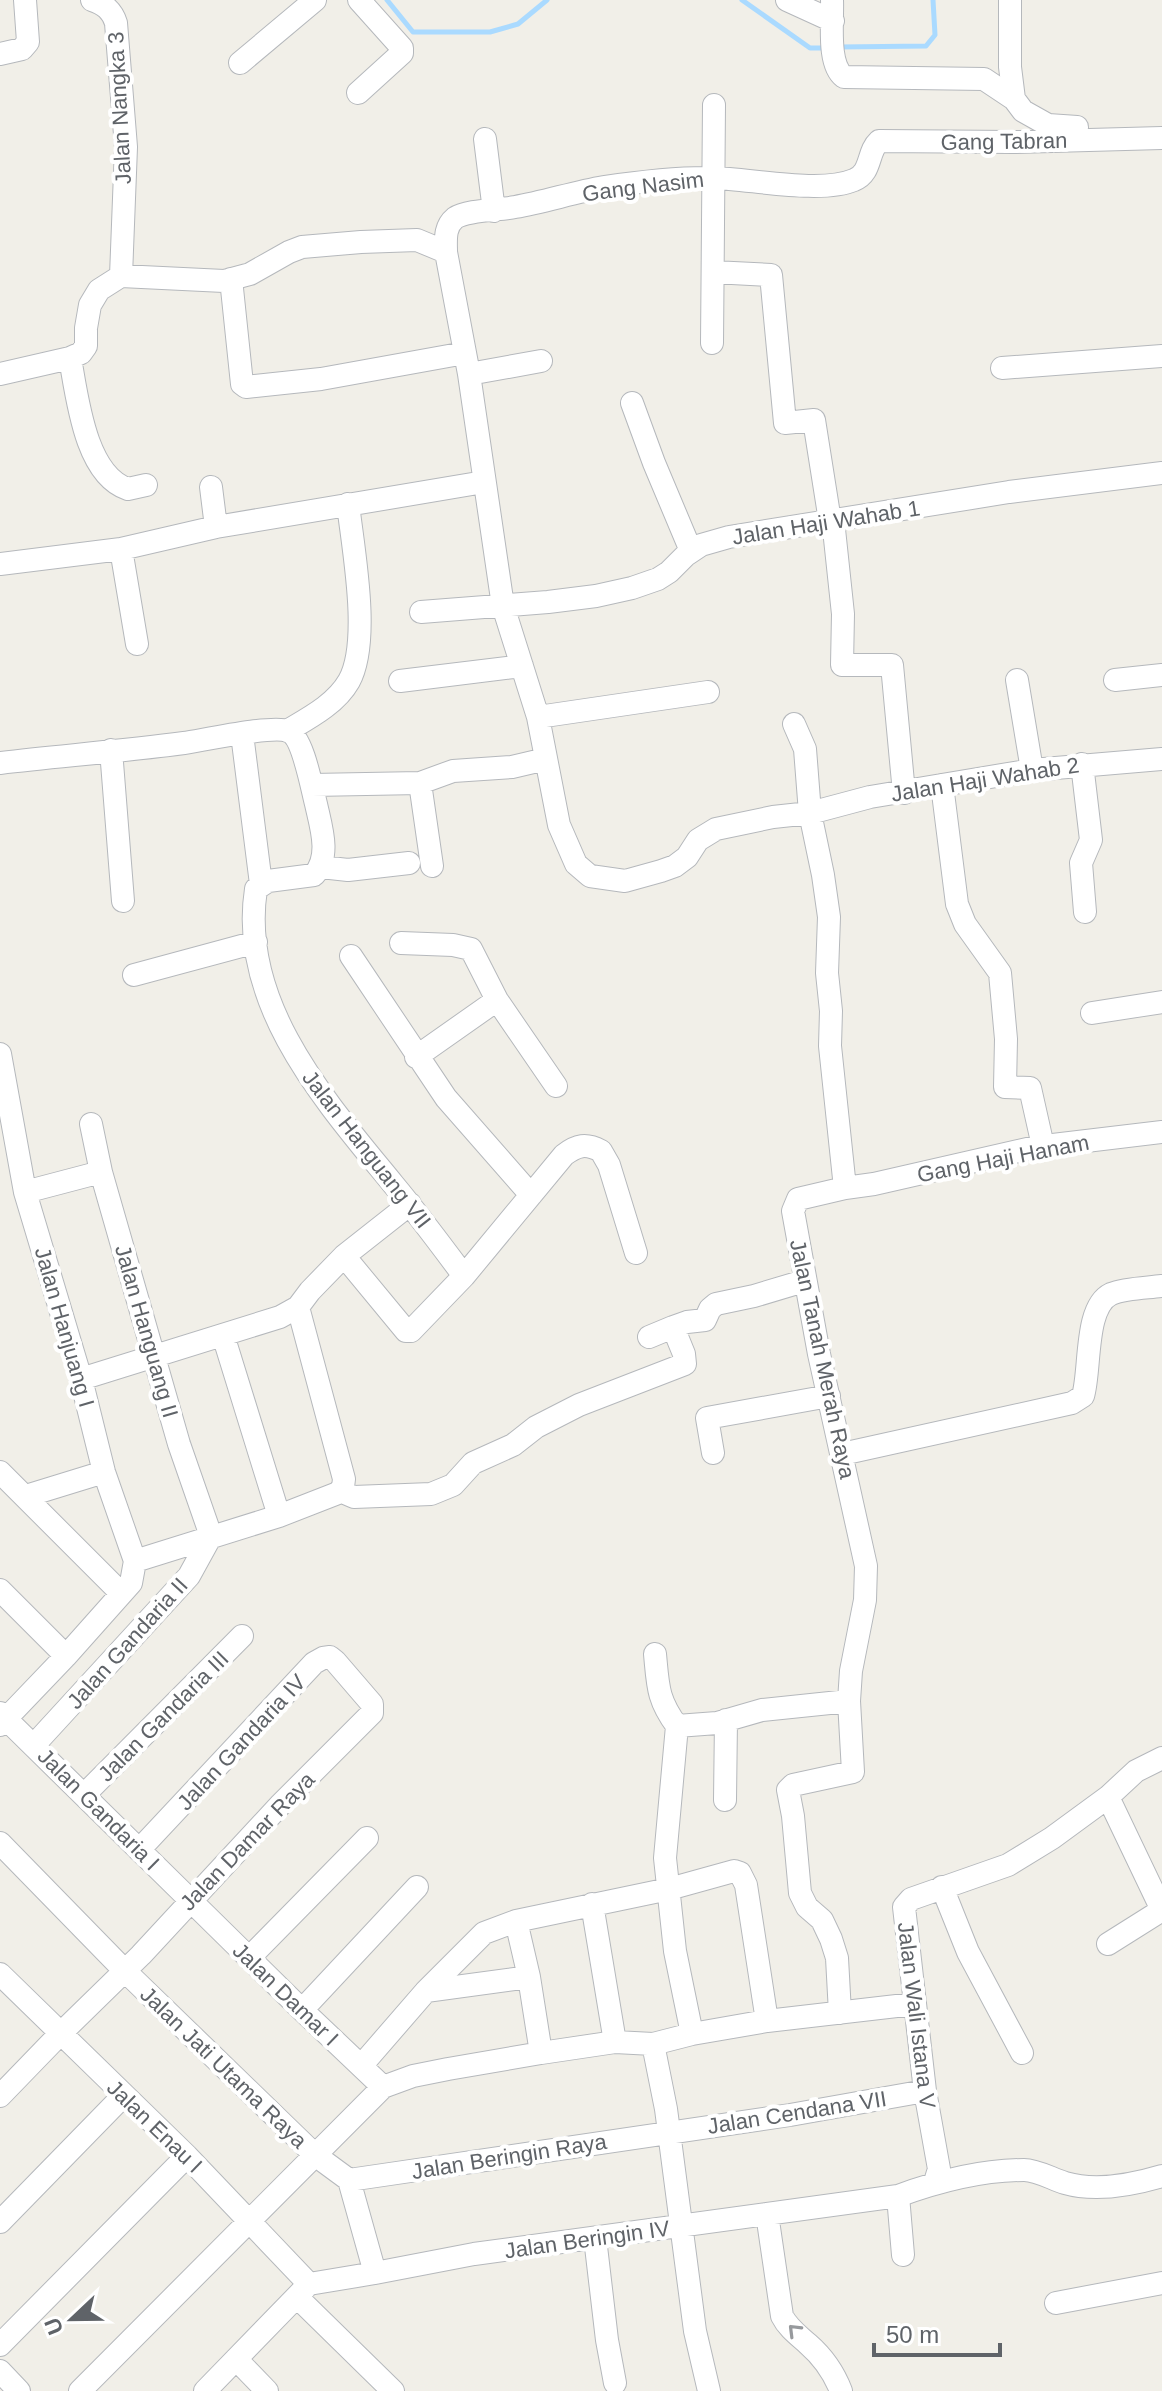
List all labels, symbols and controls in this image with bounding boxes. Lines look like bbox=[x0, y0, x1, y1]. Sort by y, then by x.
street label: Jalan Nangka 3 bbox=[103, 31, 136, 185]
street label: Gang Tabran bbox=[940, 128, 1068, 155]
street label: Gang Nasim bbox=[581, 167, 705, 206]
street label: Jalan Haji Wahab 1 bbox=[730, 495, 922, 550]
street label: Jalan Haji Wahab 2 bbox=[889, 752, 1081, 807]
street label: Jalan Hanguang VII bbox=[297, 1065, 436, 1233]
street label: Gang Haji Hanam bbox=[915, 1130, 1091, 1187]
street label: Jalan Tanah Merah Raya bbox=[785, 1237, 860, 1482]
street label: Jalan Hanguang II bbox=[110, 1242, 183, 1420]
street label: Jalan Hanjuang I bbox=[30, 1244, 99, 1410]
street label: Jalan Gandaria II bbox=[62, 1573, 193, 1714]
street label: Jalan Gandaria III bbox=[93, 1646, 234, 1787]
street label: Jalan Gandaria IV bbox=[172, 1669, 311, 1815]
street label: Jalan Gandaria I bbox=[33, 1743, 165, 1875]
street label: Jalan Damar Raya bbox=[175, 1767, 320, 1916]
street label: Jalan Wali Istana V bbox=[893, 1920, 940, 2110]
street label: Jalan Damar I bbox=[228, 1938, 344, 2051]
street label: Jalan Jati Utama Raya bbox=[135, 1981, 312, 2154]
street label: Jalan Enau I bbox=[102, 2075, 207, 2178]
street label: Jalan Cendana VII bbox=[706, 2086, 888, 2139]
street label: Jalan Beringin Raya bbox=[410, 2129, 609, 2184]
street label: Jalan Beringin IV bbox=[503, 2215, 671, 2263]
north arrow bbox=[32, 2279, 112, 2359]
scale bar bbox=[874, 2307, 1000, 2357]
text: U bbox=[39, 2314, 68, 2338]
text: 50 m bbox=[886, 2321, 939, 2348]
one-way arrow bbox=[789, 2325, 803, 2340]

